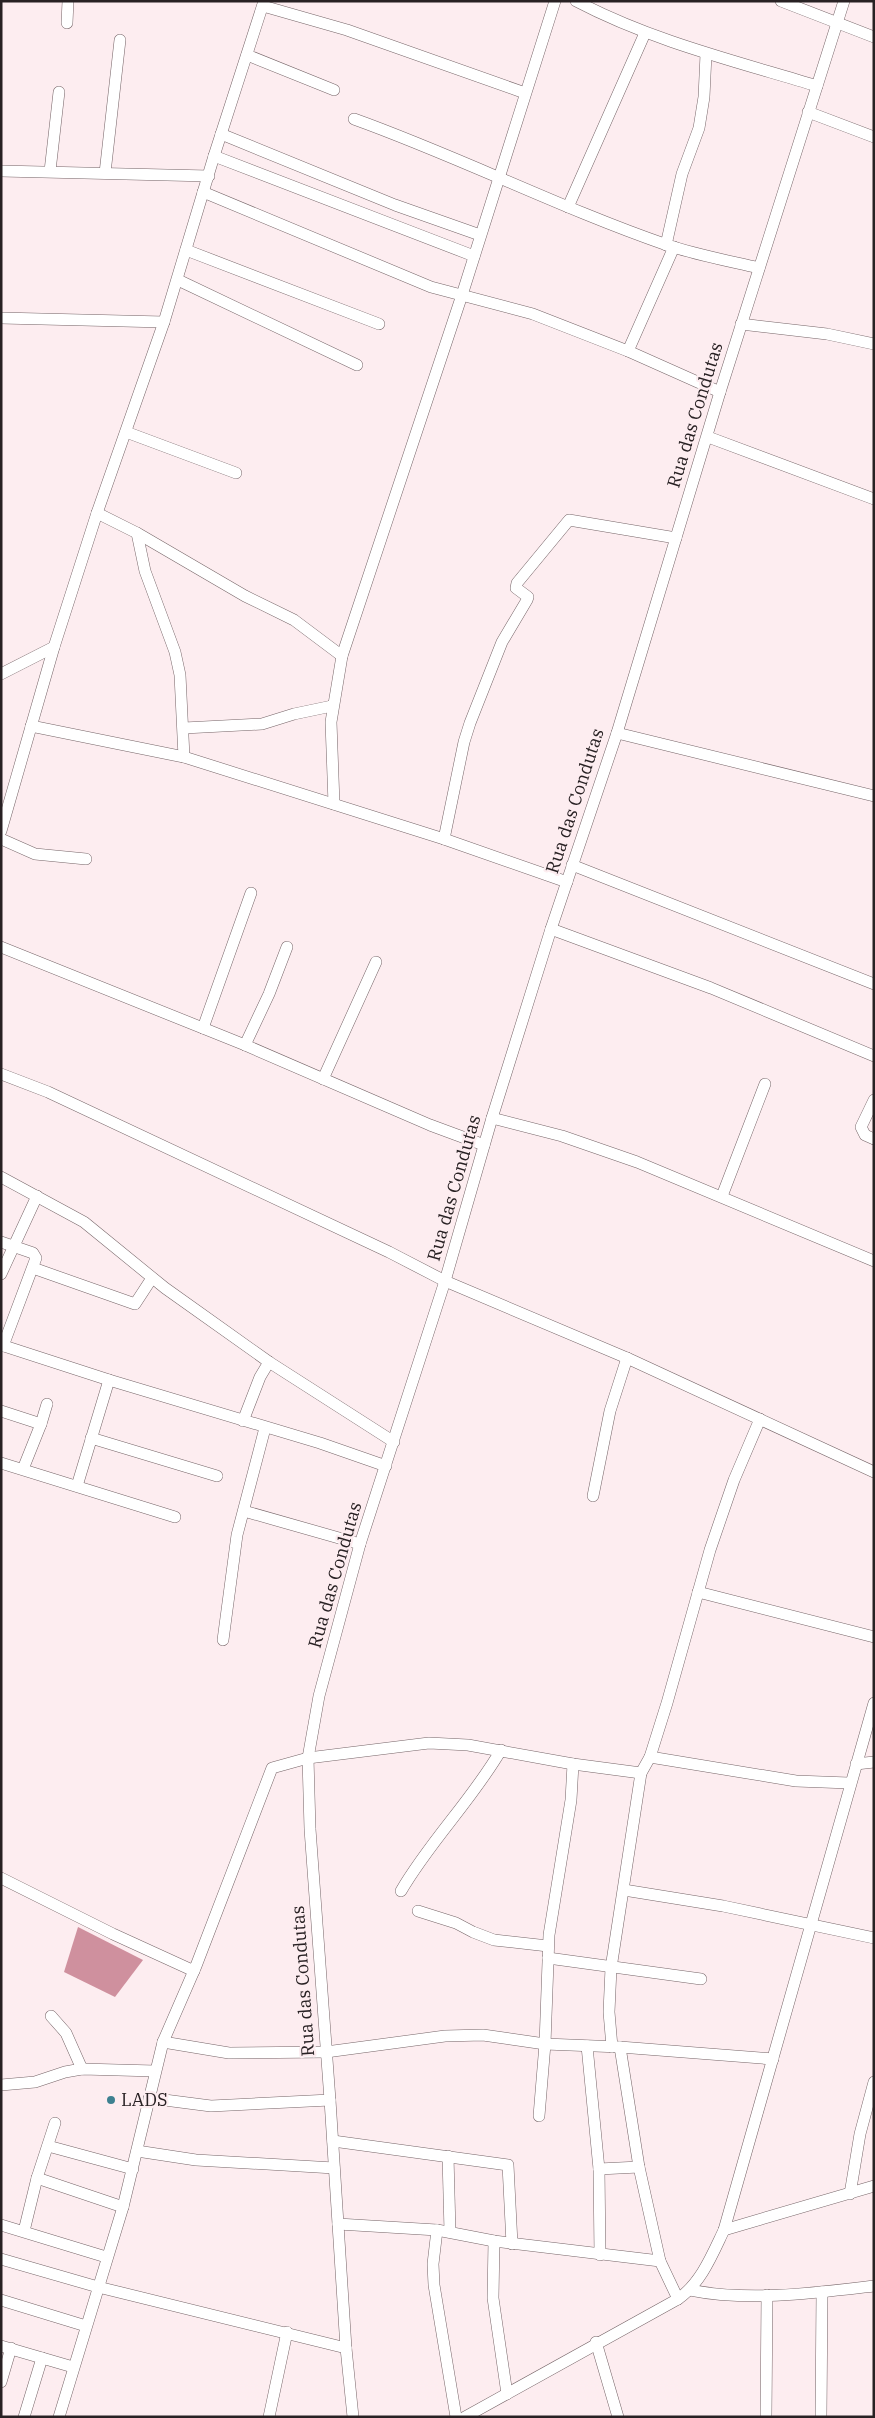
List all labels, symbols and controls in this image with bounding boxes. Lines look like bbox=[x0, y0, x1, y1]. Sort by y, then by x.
street label: Rua das Condutas bbox=[661, 339, 728, 490]
street label: Rua das Condutas bbox=[540, 725, 609, 876]
street label: Rua das Condutas bbox=[422, 1112, 485, 1264]
street label: Rua das Condutas bbox=[303, 1499, 366, 1651]
street label: Rua das Condutas bbox=[286, 1905, 319, 2057]
place label: LADS bbox=[121, 2088, 168, 2111]
marker: LADS bbox=[105, 2094, 117, 2106]

